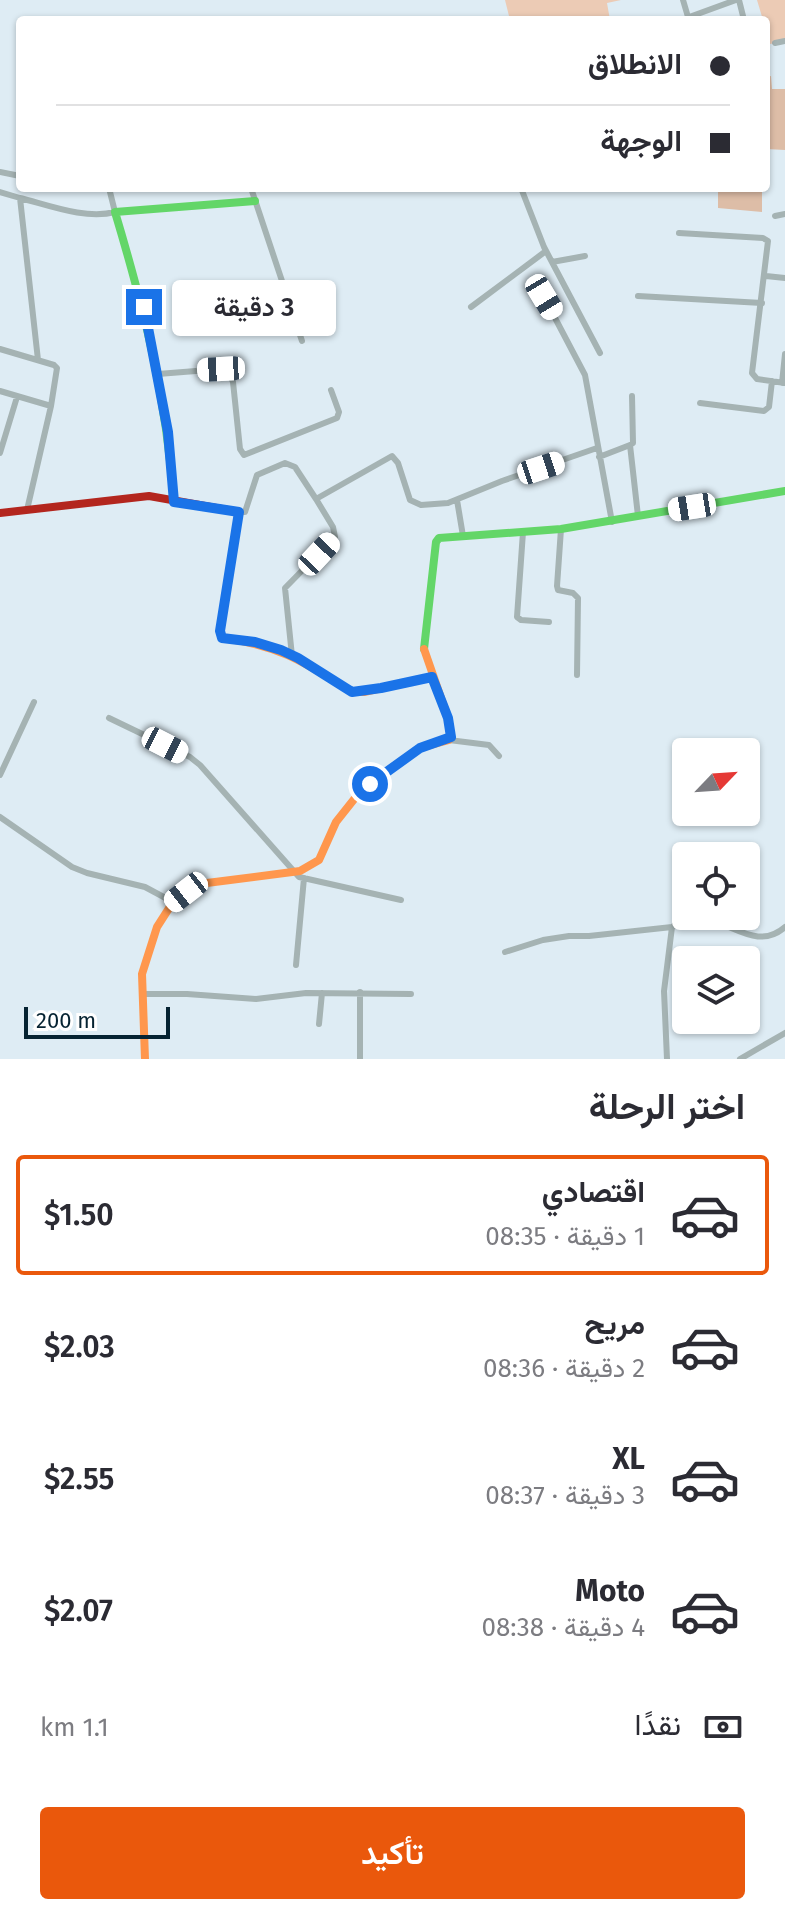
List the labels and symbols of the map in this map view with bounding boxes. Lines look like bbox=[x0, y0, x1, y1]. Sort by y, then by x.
car bbox=[521, 270, 567, 324]
callout: 3 دقيقة bbox=[172, 279, 336, 335]
route end bbox=[126, 289, 162, 325]
car bbox=[196, 356, 246, 382]
car bbox=[514, 449, 568, 487]
car bbox=[666, 491, 718, 523]
car bbox=[294, 528, 344, 580]
car bbox=[138, 723, 192, 767]
north arrow bbox=[672, 738, 760, 826]
route start bbox=[352, 766, 388, 802]
car bbox=[160, 868, 212, 916]
scale bar bbox=[24, 1003, 170, 1039]

